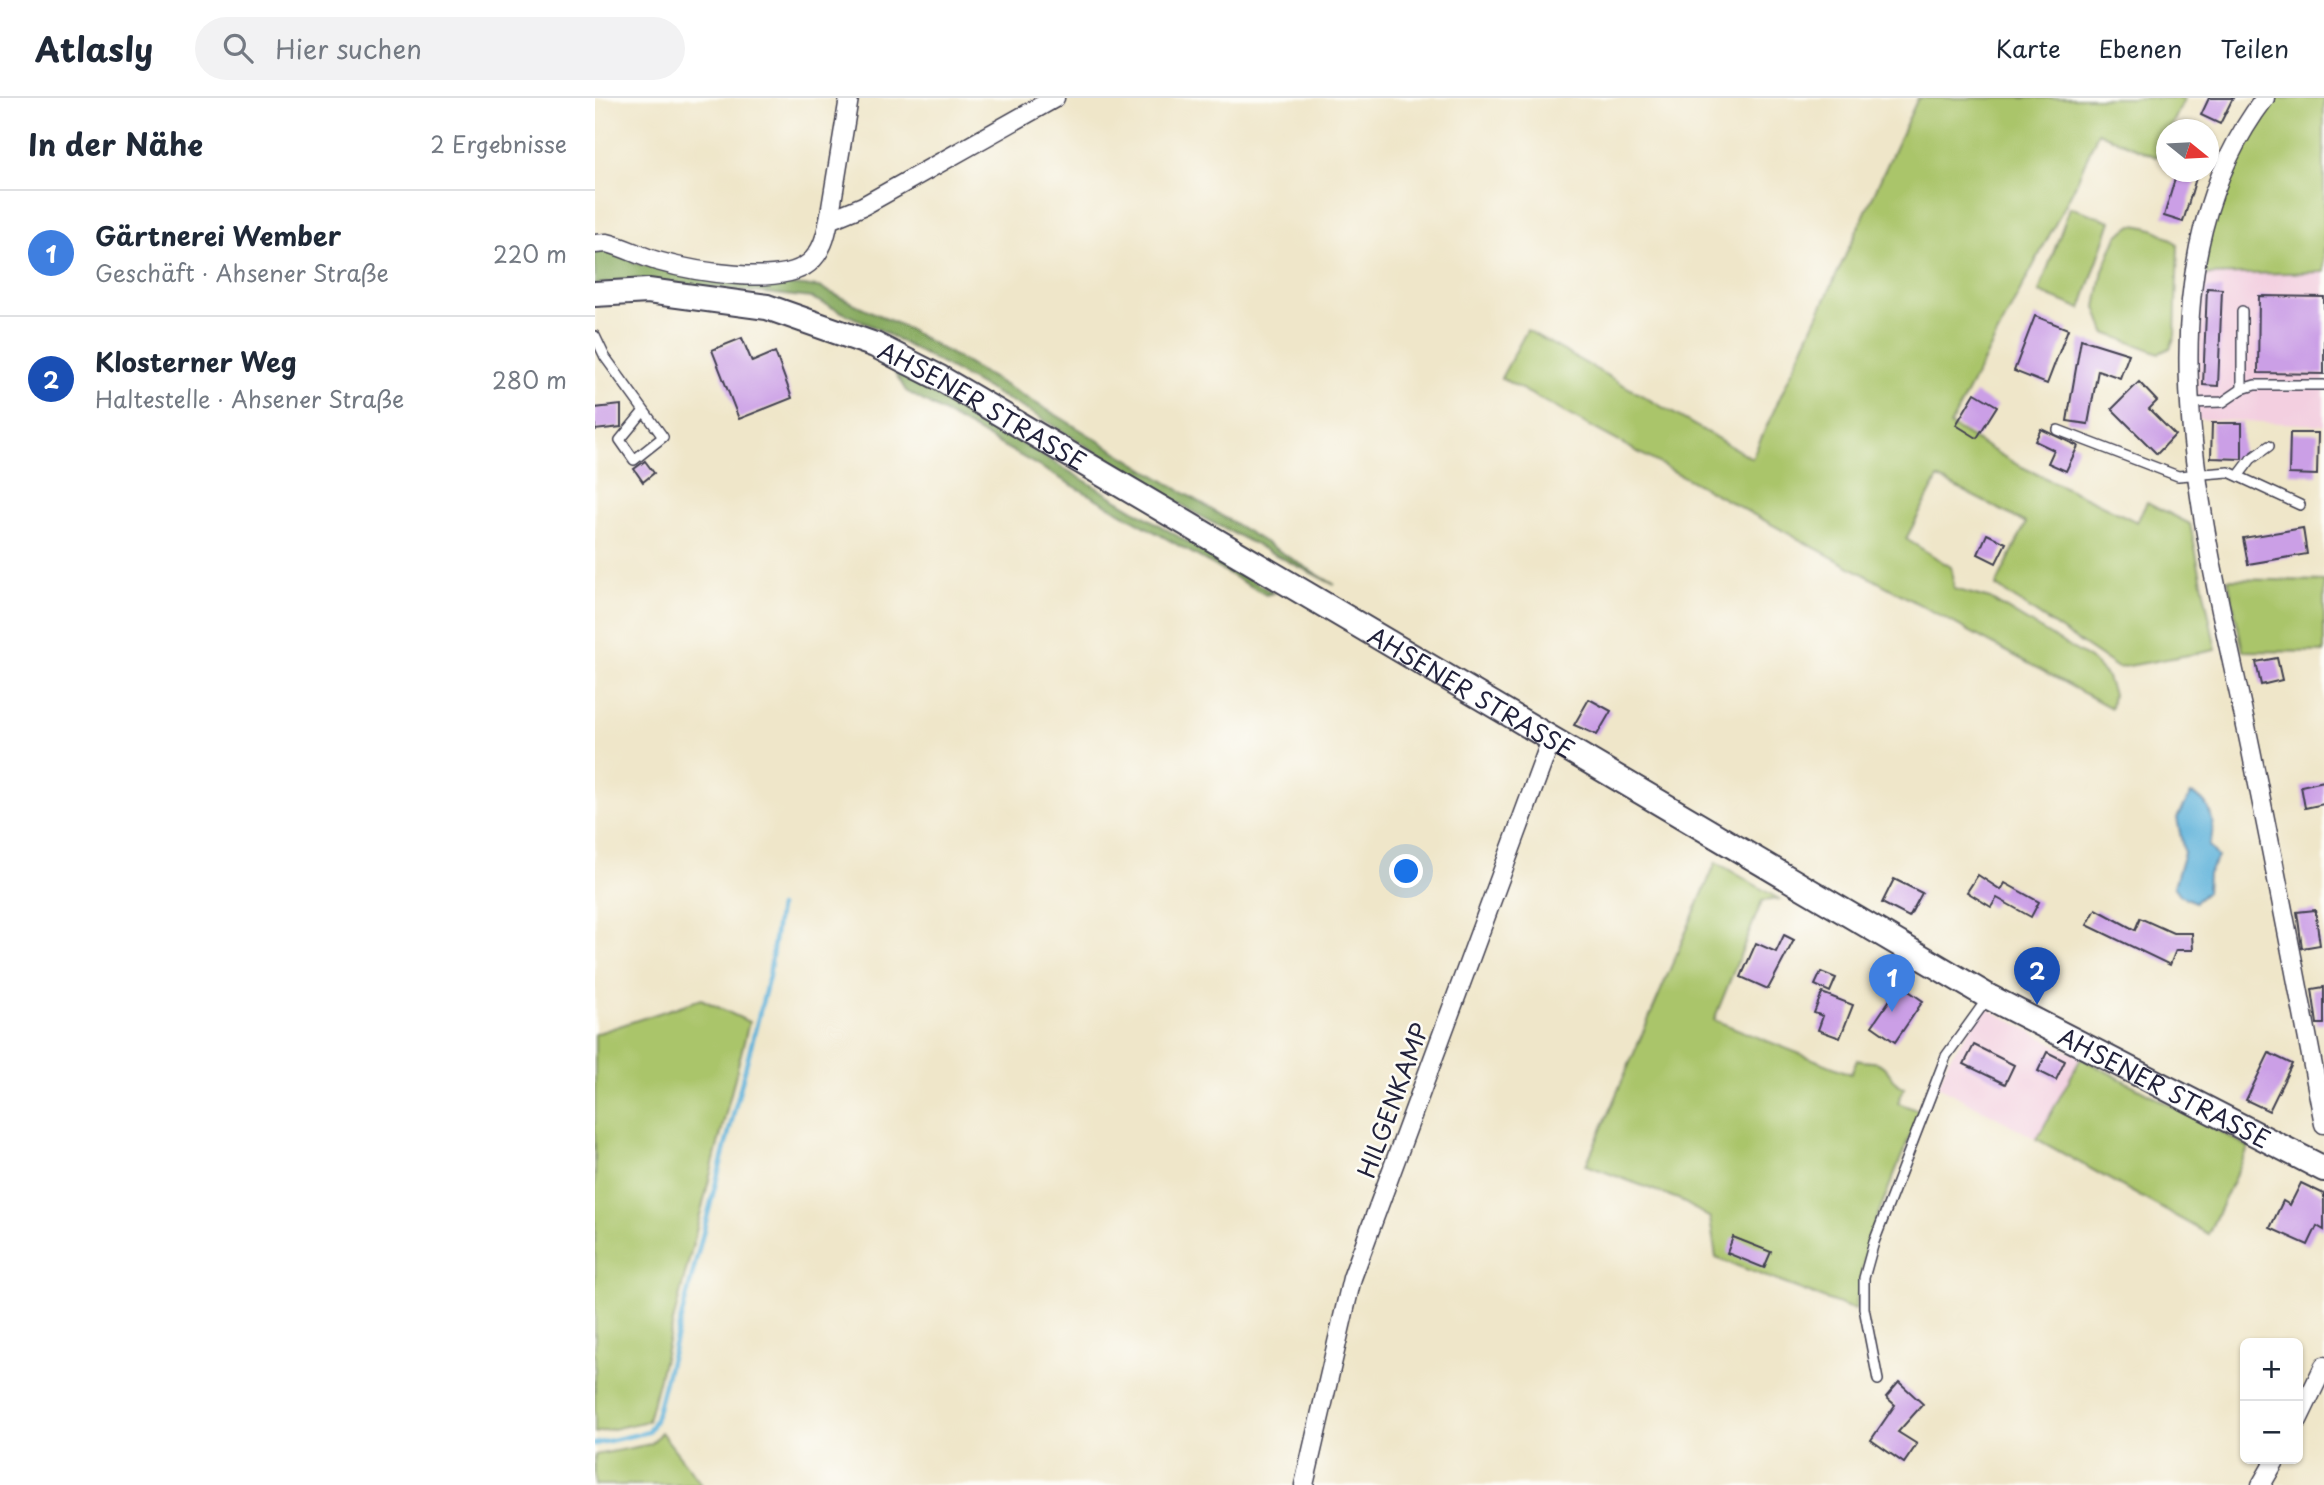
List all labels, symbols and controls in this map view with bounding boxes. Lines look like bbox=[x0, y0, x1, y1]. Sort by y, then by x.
search box bbox=[195, 17, 685, 80]
text: Atlasly bbox=[35, 23, 153, 73]
icon: search bbox=[219, 29, 257, 67]
text: Hier suchen bbox=[275, 29, 422, 68]
text: Karte bbox=[1996, 30, 2061, 66]
text: Ebenen bbox=[2099, 30, 2182, 66]
text: Teilen bbox=[2220, 30, 2289, 66]
north arrow bbox=[2156, 119, 2219, 182]
text: In der Nähe bbox=[28, 121, 203, 166]
text: 2 Ergebnisse bbox=[430, 126, 567, 161]
text: Gärtnerei Wember bbox=[95, 216, 341, 255]
text: 1 bbox=[46, 236, 57, 271]
text: 220 m bbox=[493, 236, 567, 271]
text: Geschäft · Ahsener Straße bbox=[95, 255, 389, 290]
street label: AHSENER STRASSE bbox=[872, 332, 1093, 479]
text: Klosterner Weg bbox=[95, 342, 297, 381]
text: 2 bbox=[43, 362, 59, 397]
text: 280 m bbox=[492, 362, 567, 397]
text: Haltestelle · Ahsener Straße bbox=[95, 381, 404, 416]
street label: AHSENER STRASSE bbox=[1362, 617, 1582, 767]
your location bbox=[1389, 854, 1423, 888]
pin: 2 bbox=[2014, 947, 2060, 1005]
pin: 1 bbox=[1869, 954, 1915, 1012]
street label: HILGENKAMP bbox=[1347, 1017, 1437, 1183]
street label: AHSENER STRASSE bbox=[2052, 1018, 2277, 1157]
map controls bbox=[2240, 1338, 2303, 1464]
button: + bbox=[2240, 1338, 2303, 1401]
button: − bbox=[2240, 1401, 2303, 1464]

